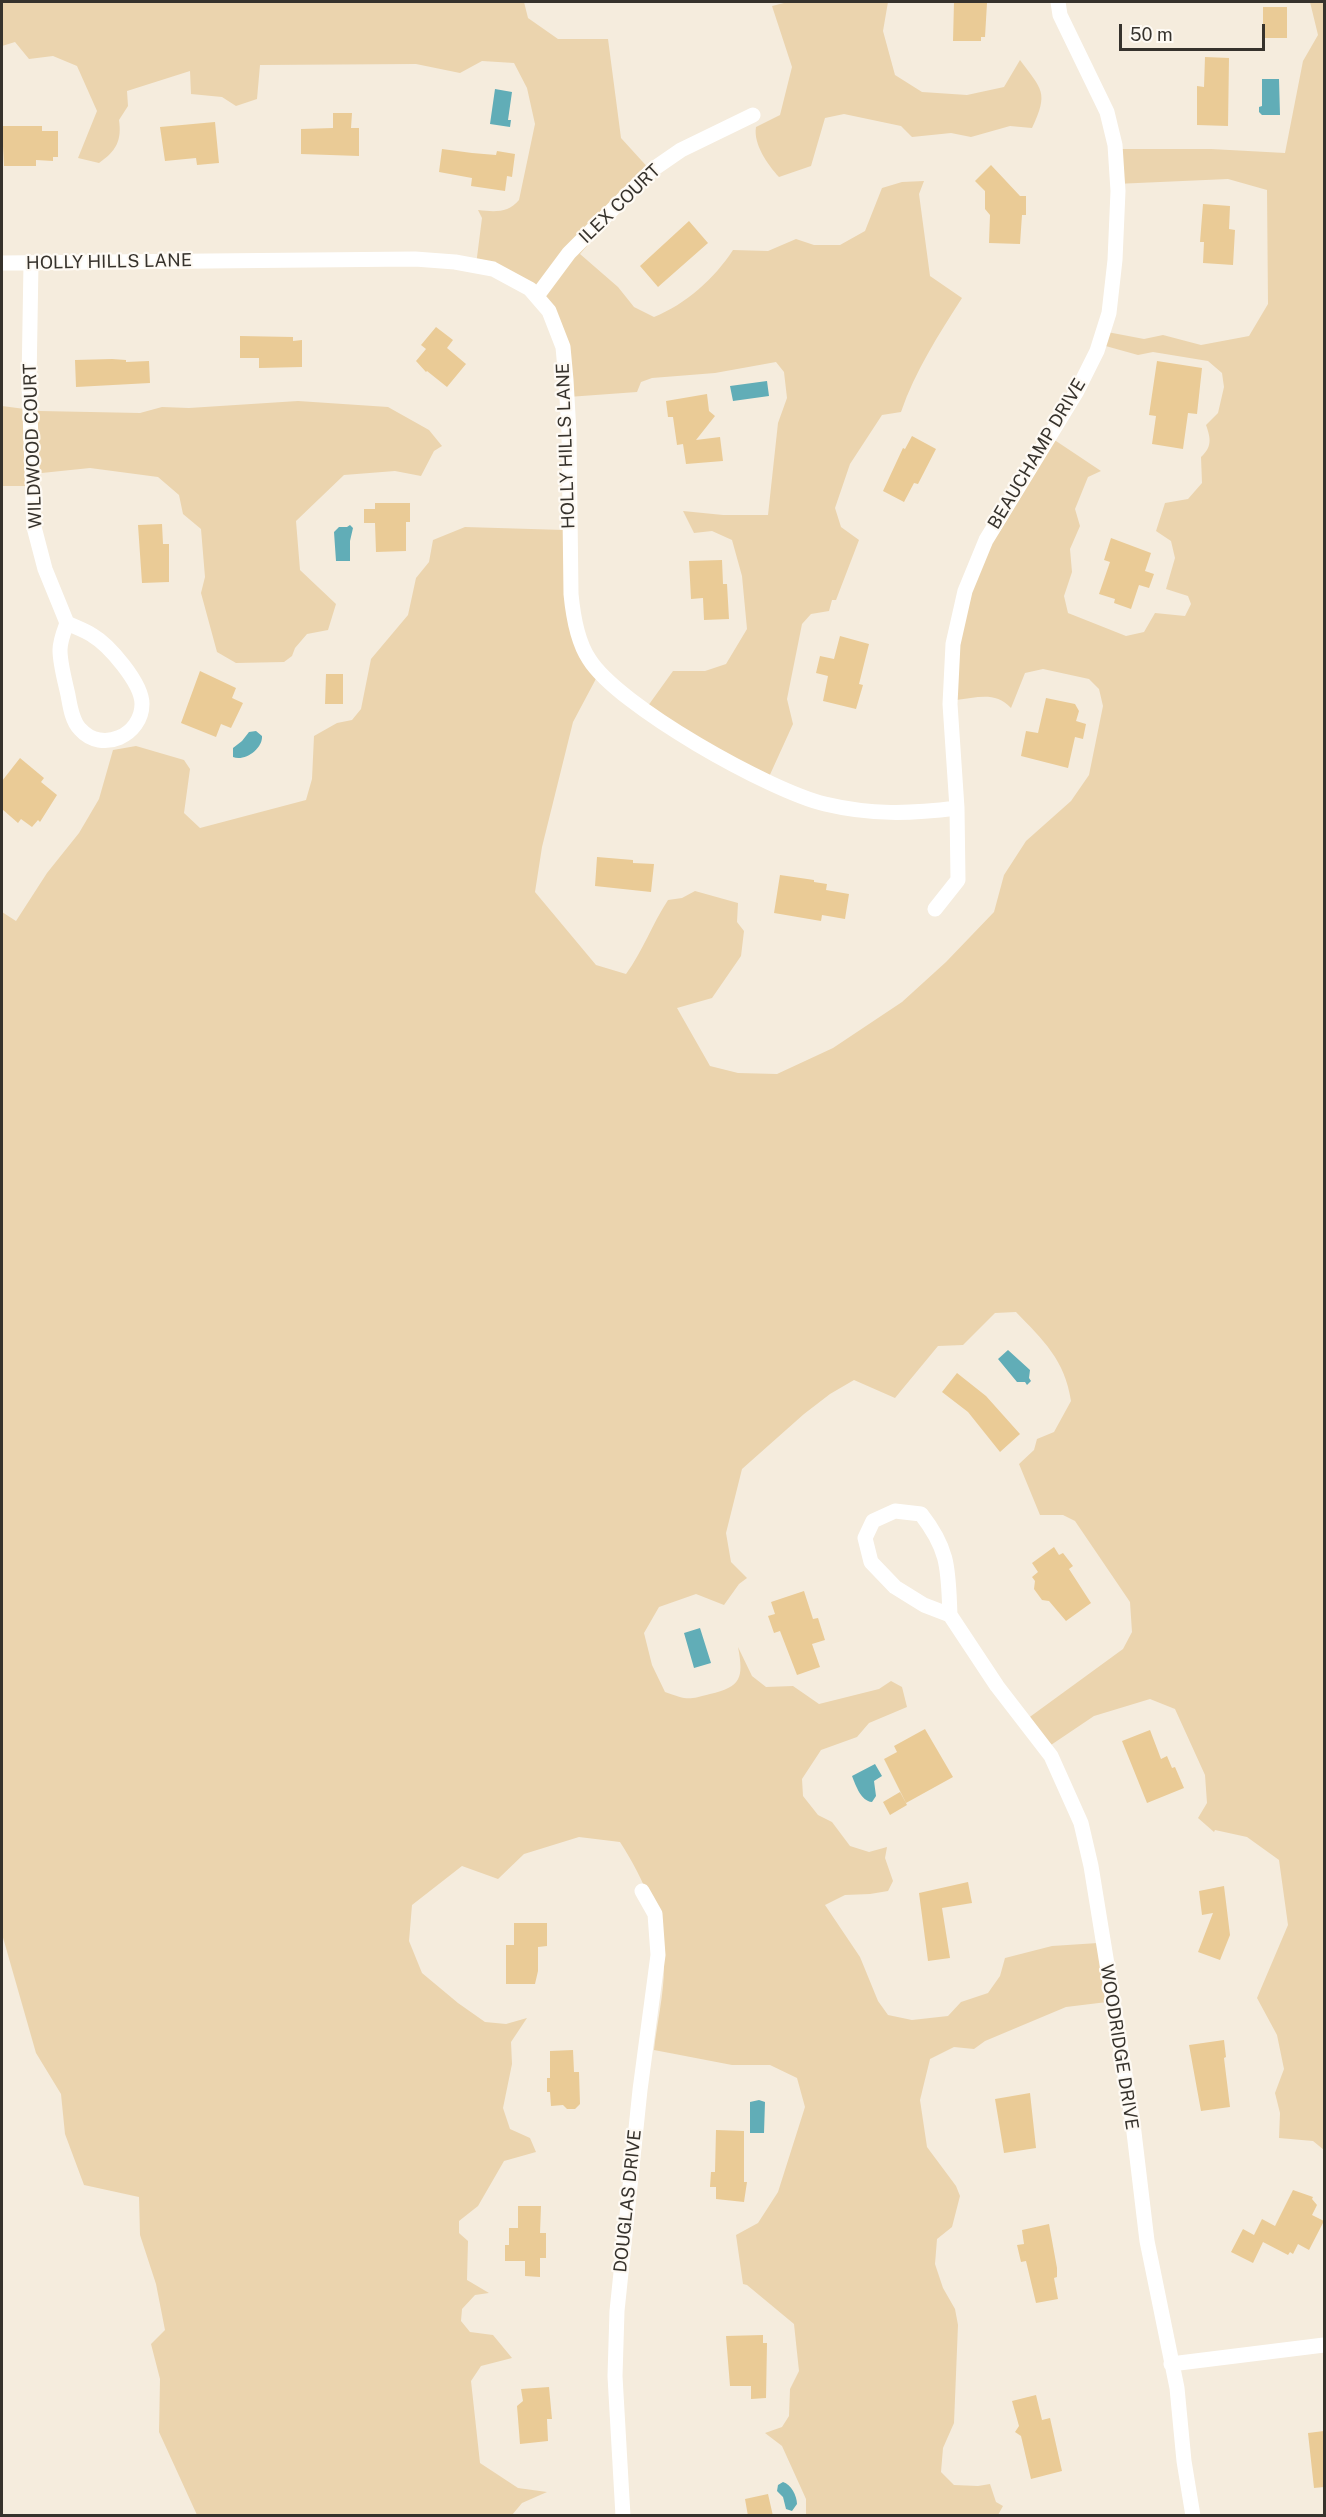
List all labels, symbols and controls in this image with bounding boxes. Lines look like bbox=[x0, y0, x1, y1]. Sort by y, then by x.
scale bar bbox=[1122, 12, 1268, 50]
text: 50 m bbox=[1130, 24, 1173, 45]
street label: ILEX COURT bbox=[575, 160, 665, 248]
street label: HOLLY HILLS LANE bbox=[26, 250, 192, 274]
street label: WILDWOOD COURT bbox=[19, 363, 47, 529]
street label: HOLLY HILLS LANE bbox=[552, 363, 580, 529]
street label: BEAUCHAMP DRIVE bbox=[984, 375, 1090, 533]
street label: WOODRIDGE DRIVE bbox=[1095, 1963, 1143, 2131]
street label: DOUGLAS DRIVE bbox=[610, 2128, 646, 2274]

